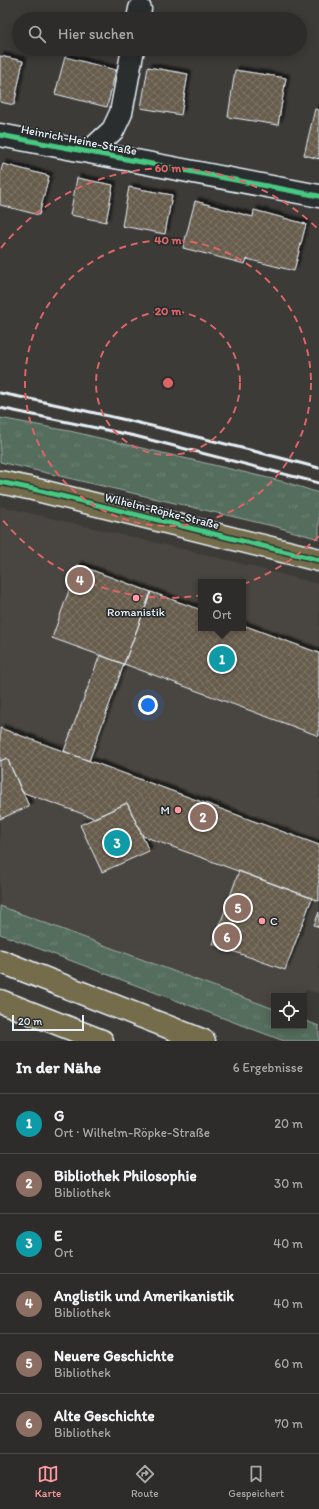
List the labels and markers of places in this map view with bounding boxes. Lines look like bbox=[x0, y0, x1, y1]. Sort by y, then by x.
centre of rings bbox=[161, 376, 175, 390]
pin: 4 bbox=[67, 565, 93, 595]
marker: Romanistik bbox=[131, 593, 141, 603]
place label: Romanistik bbox=[107, 605, 165, 619]
pin: 1 bbox=[209, 644, 235, 674]
pin: 2 bbox=[190, 802, 216, 832]
place label: M bbox=[161, 803, 170, 817]
marker: M bbox=[173, 805, 183, 815]
pin: 3 bbox=[104, 828, 130, 858]
pin: 5 bbox=[225, 893, 251, 923]
place label: C bbox=[270, 914, 278, 928]
marker: C bbox=[257, 916, 267, 926]
pin: 6 bbox=[214, 922, 240, 952]

